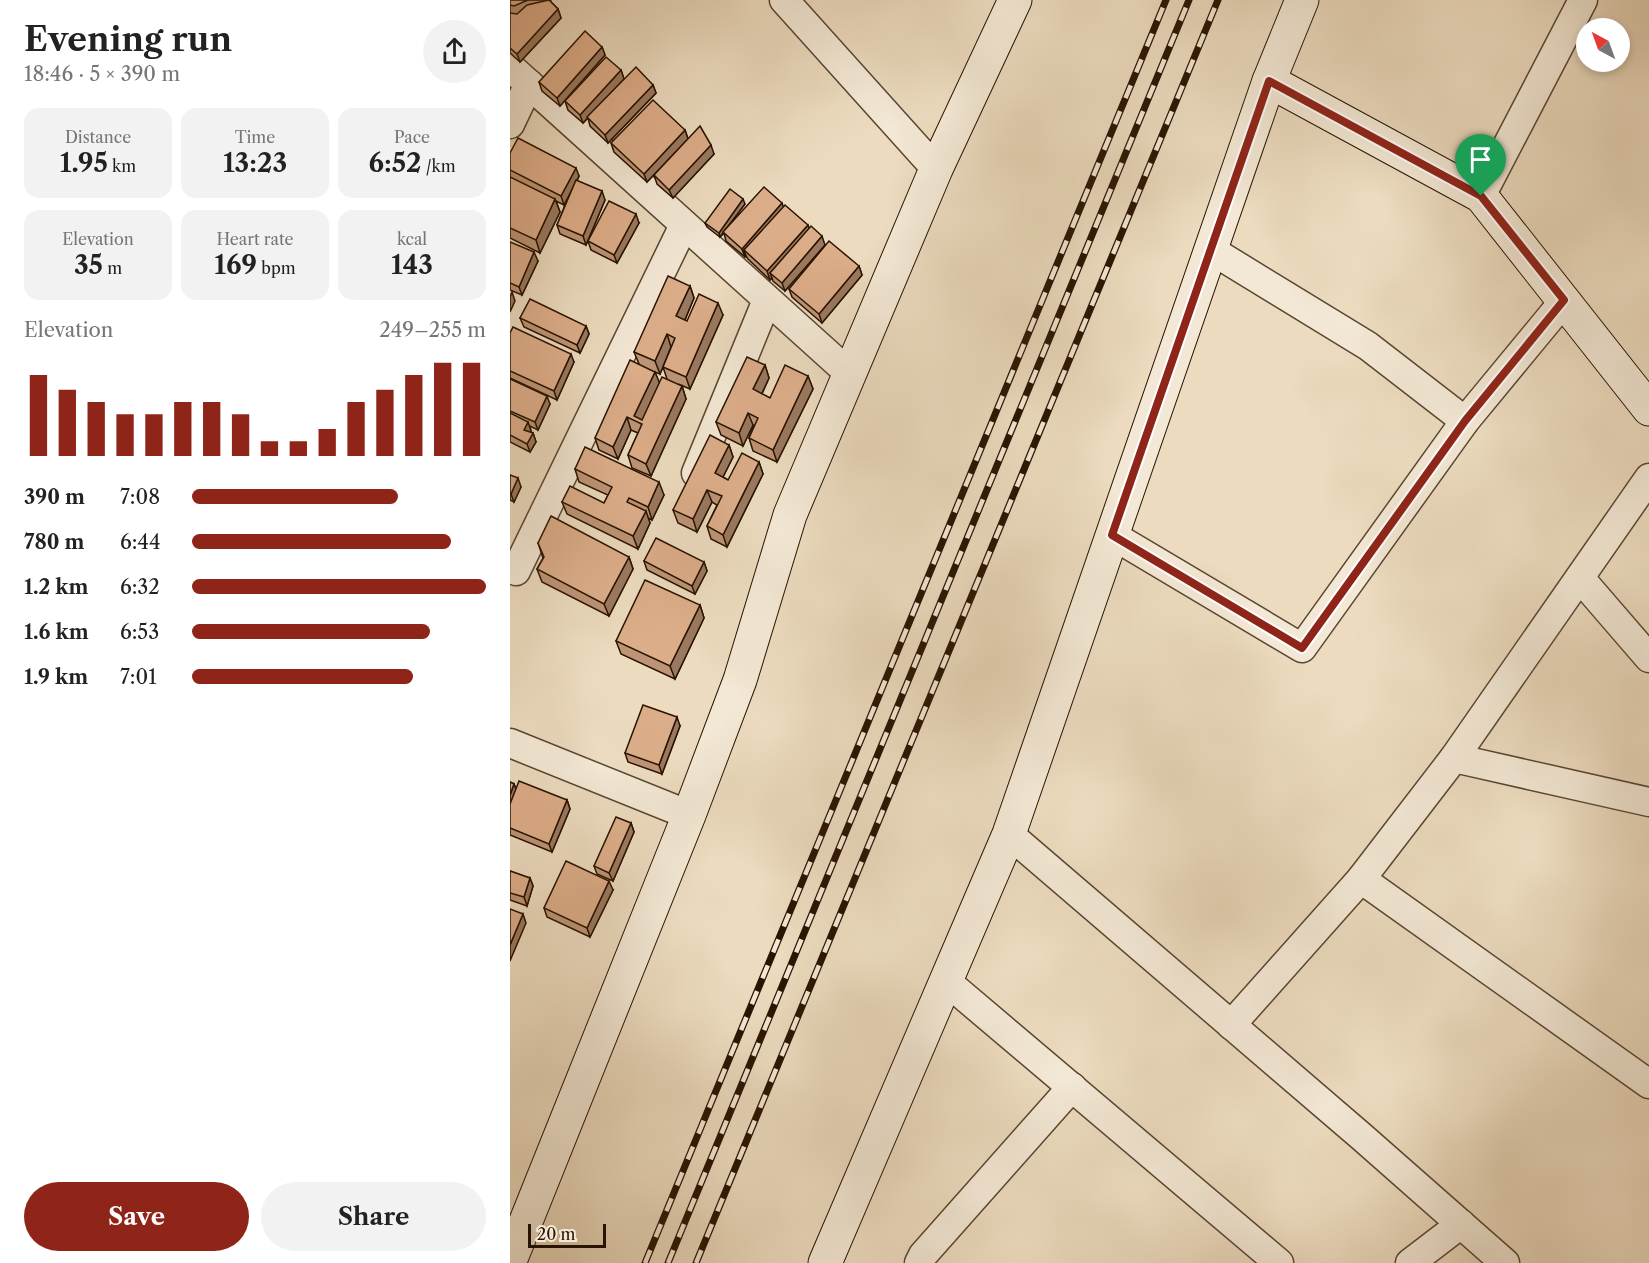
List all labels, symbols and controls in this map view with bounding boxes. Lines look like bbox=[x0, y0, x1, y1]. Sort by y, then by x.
north arrow bbox=[1576, 18, 1630, 72]
map controls bbox=[1576, 18, 1630, 72]
text: Evening run bbox=[24, 19, 232, 60]
button: share bbox=[423, 20, 486, 83]
text: 18:46 · 5 × 390 m bbox=[24, 62, 180, 86]
text: Distance bbox=[65, 127, 131, 147]
text: Time bbox=[235, 127, 275, 147]
text: Pace bbox=[394, 127, 430, 147]
pin bbox=[1455, 134, 1506, 196]
icon: arrive bbox=[1464, 143, 1497, 176]
text: 1.95 bbox=[60, 147, 108, 179]
text: 13:23 bbox=[223, 147, 287, 179]
text: 6:52 bbox=[368, 147, 421, 179]
text: km bbox=[108, 156, 136, 176]
text: /km bbox=[421, 156, 456, 176]
text: Elevation bbox=[62, 229, 134, 249]
text: Heart rate bbox=[216, 229, 294, 249]
text: kcal bbox=[397, 229, 427, 249]
text: 35 bbox=[74, 249, 103, 281]
text: 169 bbox=[214, 249, 257, 281]
text: 143 bbox=[391, 249, 433, 281]
text: m bbox=[103, 258, 122, 278]
text: bpm bbox=[257, 258, 296, 278]
text: Elevation bbox=[24, 318, 113, 342]
text: 249–255 m bbox=[379, 318, 486, 342]
text: 390 m bbox=[24, 485, 85, 509]
text: 7:08 bbox=[120, 485, 160, 509]
text: 780 m bbox=[24, 530, 84, 554]
text: 6:44 bbox=[120, 530, 160, 554]
text: 1.2 km bbox=[24, 575, 88, 599]
text: 6:32 bbox=[120, 575, 160, 599]
text: 1.6 km bbox=[24, 620, 89, 644]
text: 6:53 bbox=[120, 620, 159, 644]
text: 1.9 km bbox=[24, 665, 88, 689]
text: 7:01 bbox=[120, 665, 157, 689]
button: Save bbox=[24, 1182, 249, 1251]
button: Share bbox=[261, 1182, 486, 1251]
scale bar bbox=[528, 1221, 606, 1248]
text: 20 m bbox=[537, 1224, 576, 1244]

